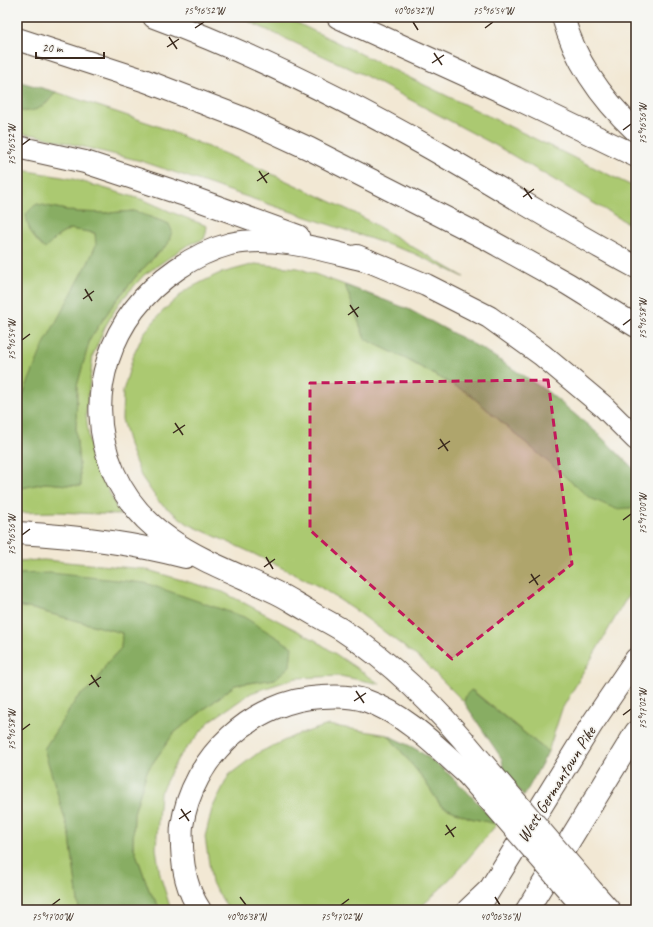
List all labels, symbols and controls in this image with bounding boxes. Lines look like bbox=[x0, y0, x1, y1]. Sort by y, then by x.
text: 75°16'52"W bbox=[184, 4, 226, 17]
text: 40°06'32"N bbox=[393, 4, 435, 17]
text: 75°16'54"W bbox=[473, 4, 515, 17]
scale bar bbox=[36, 34, 104, 60]
text: 20 m bbox=[42, 40, 64, 56]
text: 75°16'56"W bbox=[636, 102, 649, 144]
text: 75°16'52"W bbox=[5, 123, 18, 165]
text: 75°16'58"W bbox=[636, 297, 649, 339]
text: 75°16'54"W bbox=[5, 318, 18, 360]
text: 75°17'00"W bbox=[636, 492, 649, 534]
text: 75°16'56"W bbox=[5, 513, 18, 555]
text: 75°17'02"W bbox=[636, 687, 649, 729]
text: 75°16'58"W bbox=[5, 708, 18, 750]
street label: West Germantown Pike bbox=[512, 721, 601, 846]
text: 75°17'00"W bbox=[32, 910, 74, 923]
text: 40°06'38"N bbox=[226, 910, 268, 923]
text: 75°17'02"W bbox=[321, 910, 363, 923]
text: 40°06'36"N bbox=[480, 910, 522, 923]

